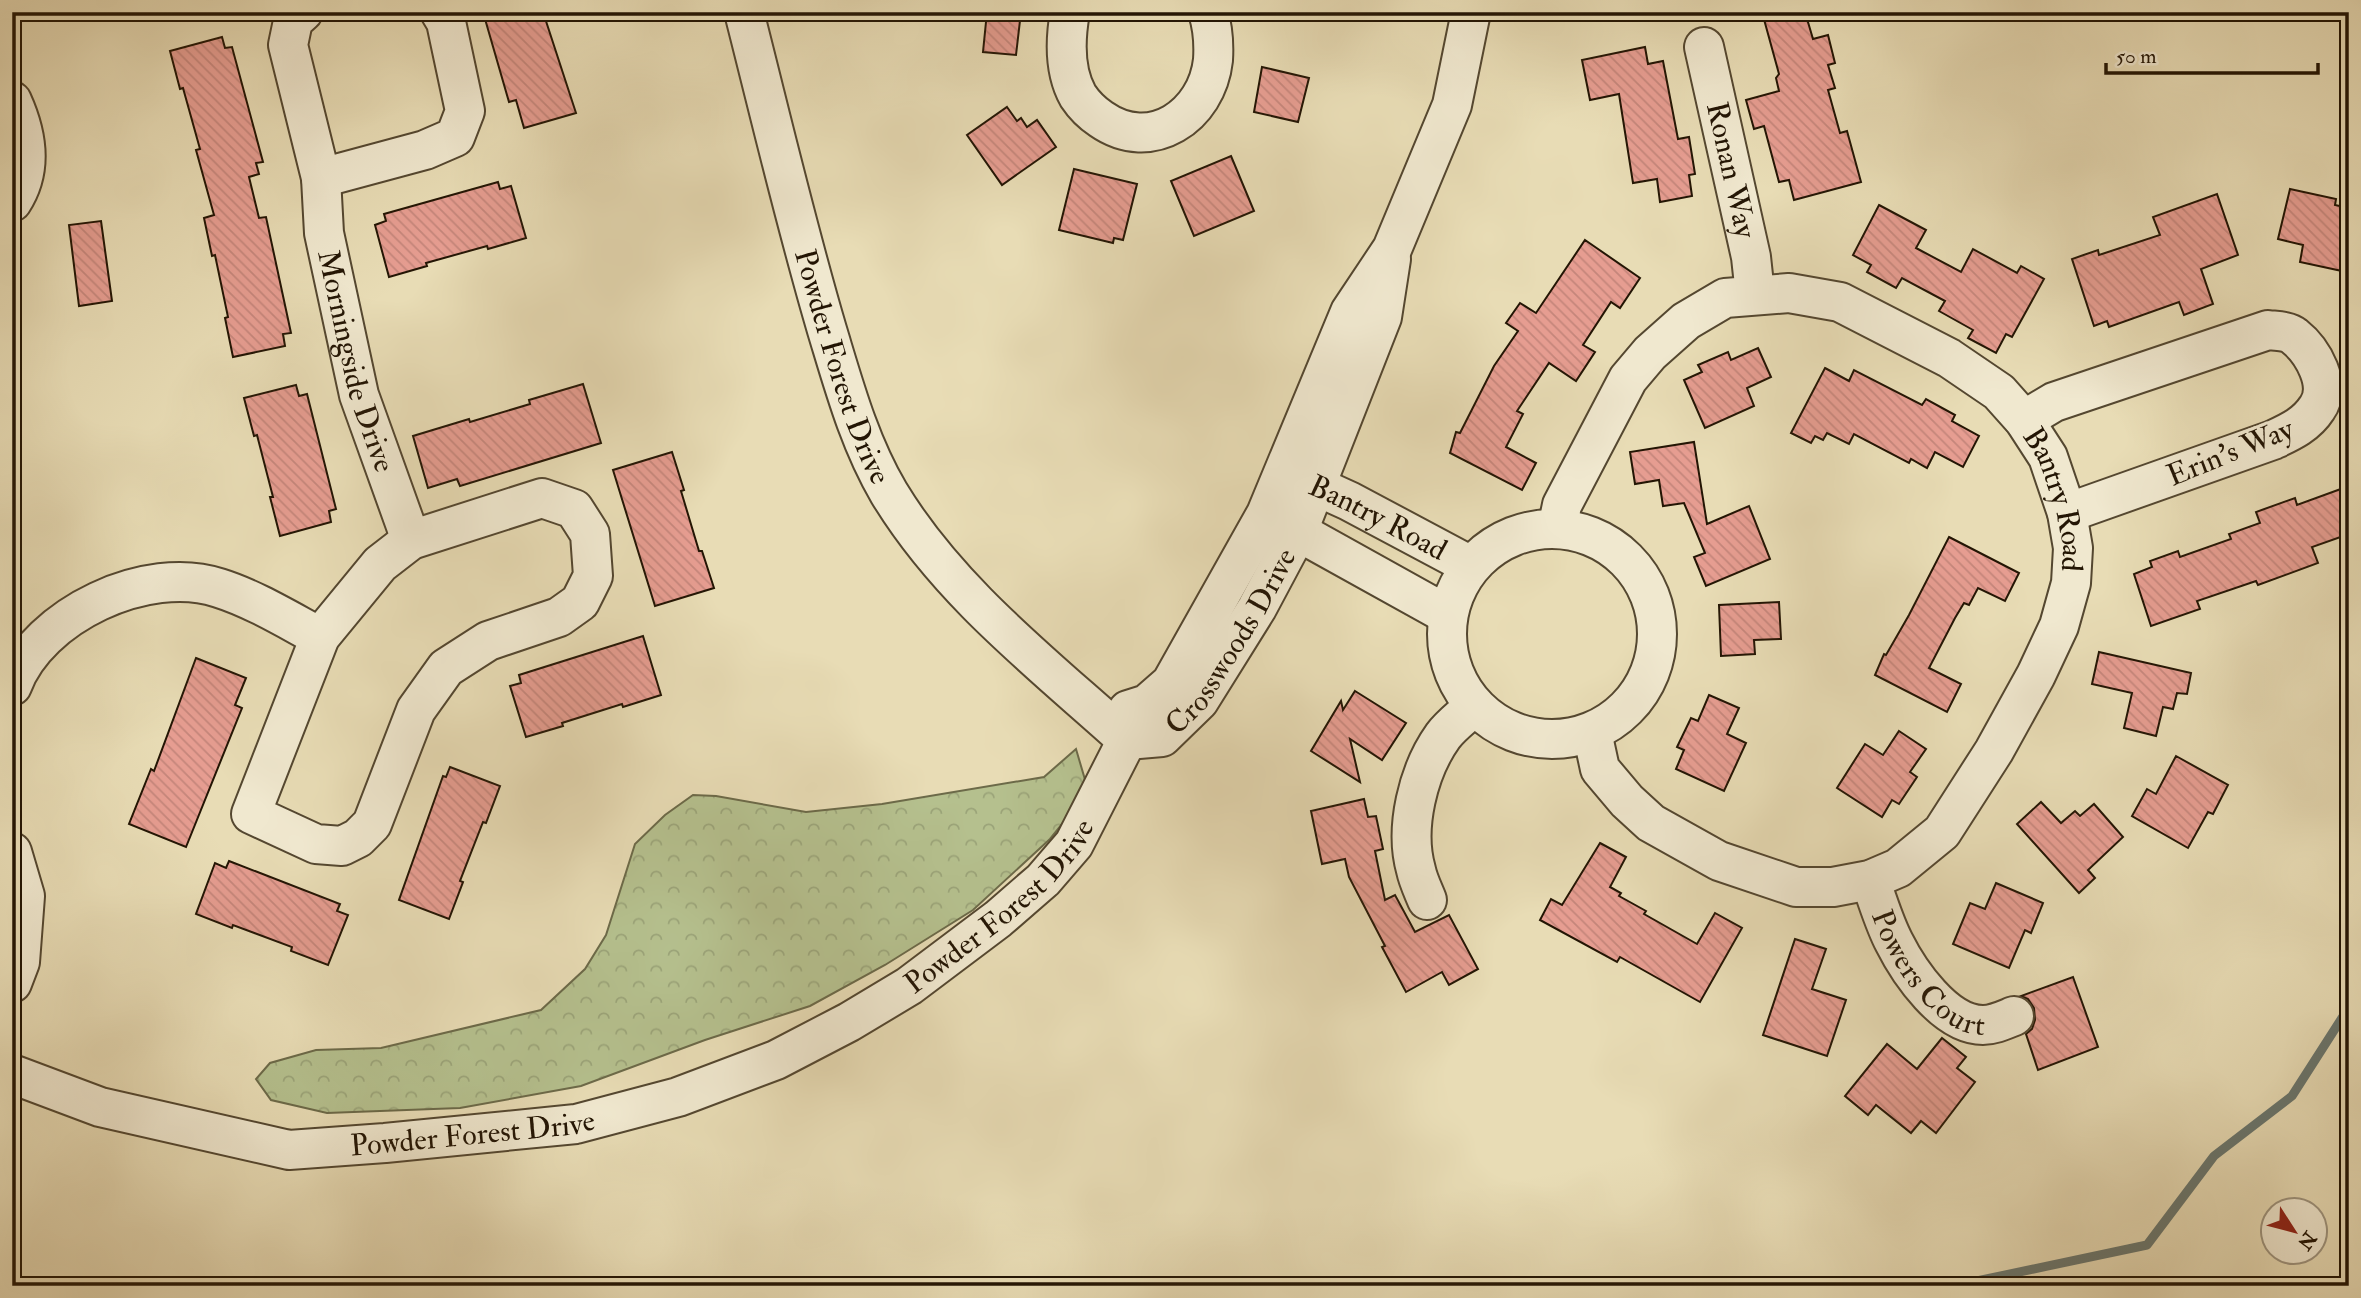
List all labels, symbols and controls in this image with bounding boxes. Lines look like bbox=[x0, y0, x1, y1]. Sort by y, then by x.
scale bar bbox=[2106, 32, 2317, 76]
text: 50 m bbox=[2116, 43, 2157, 70]
street label: Ronan Way bbox=[1698, 99, 1764, 242]
street label: Powder Forest Drive bbox=[786, 245, 899, 491]
street label: Morningside Drive bbox=[309, 247, 403, 477]
street label: Erin's Way bbox=[2162, 410, 2300, 495]
street label: Bantry Road bbox=[2015, 420, 2091, 573]
street label: Bantry Road bbox=[1303, 467, 1454, 569]
street label: Crosswoods Drive bbox=[1158, 542, 1304, 743]
street label: Powder Forest Drive bbox=[897, 813, 1103, 1002]
street label: Powers Court bbox=[1863, 905, 1986, 1044]
street label: Powder Forest Drive bbox=[349, 1102, 599, 1164]
north arrow bbox=[2260, 1196, 2330, 1266]
text: N bbox=[2292, 1226, 2322, 1255]

